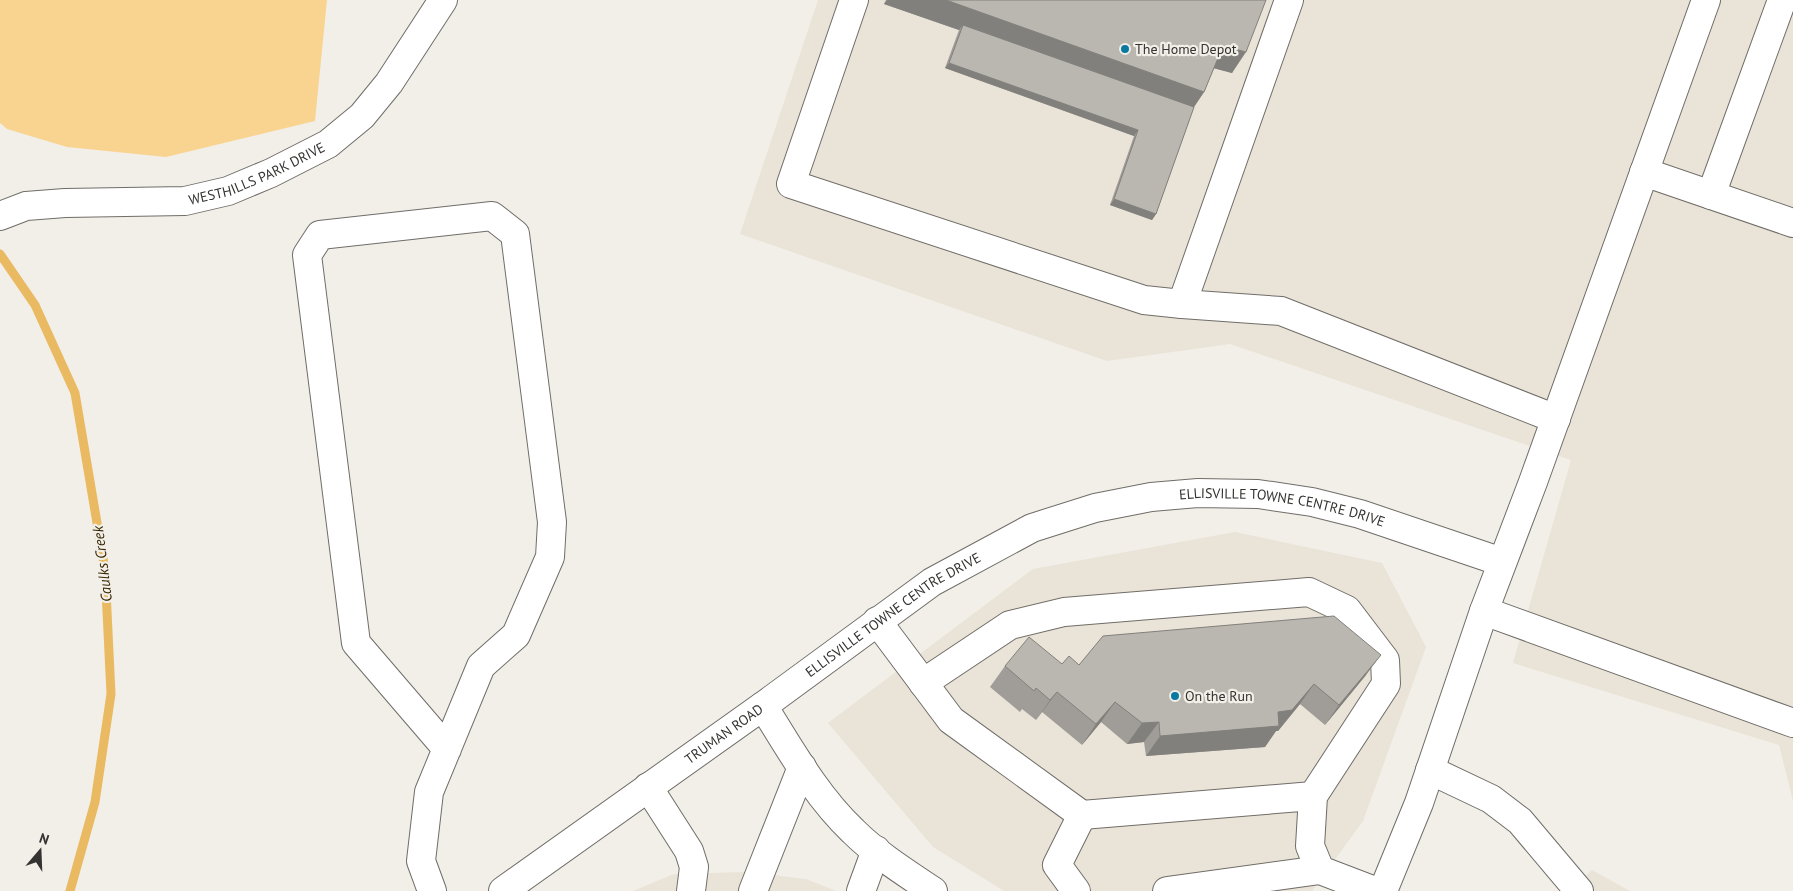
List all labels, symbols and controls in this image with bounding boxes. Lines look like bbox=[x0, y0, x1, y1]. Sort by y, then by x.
place label: The Home Depot bbox=[1135, 40, 1237, 58]
marker: The Home Depot bbox=[1119, 43, 1131, 55]
street label: WESTHILLS PARK DRIVE bbox=[187, 138, 328, 209]
street label: ELLISVILLE TOWNE CENTRE DRIVE bbox=[1178, 484, 1387, 531]
water label: Caulks Creek bbox=[88, 524, 116, 603]
street label: ELLISVILLE TOWNE CENTRE DRIVE bbox=[802, 548, 984, 681]
place label: On the Run bbox=[1185, 687, 1253, 705]
marker: On the Run bbox=[1169, 690, 1181, 702]
street label: TRUMAN ROAD bbox=[681, 700, 767, 768]
north arrow bbox=[15, 826, 65, 876]
text: N bbox=[37, 829, 52, 849]

